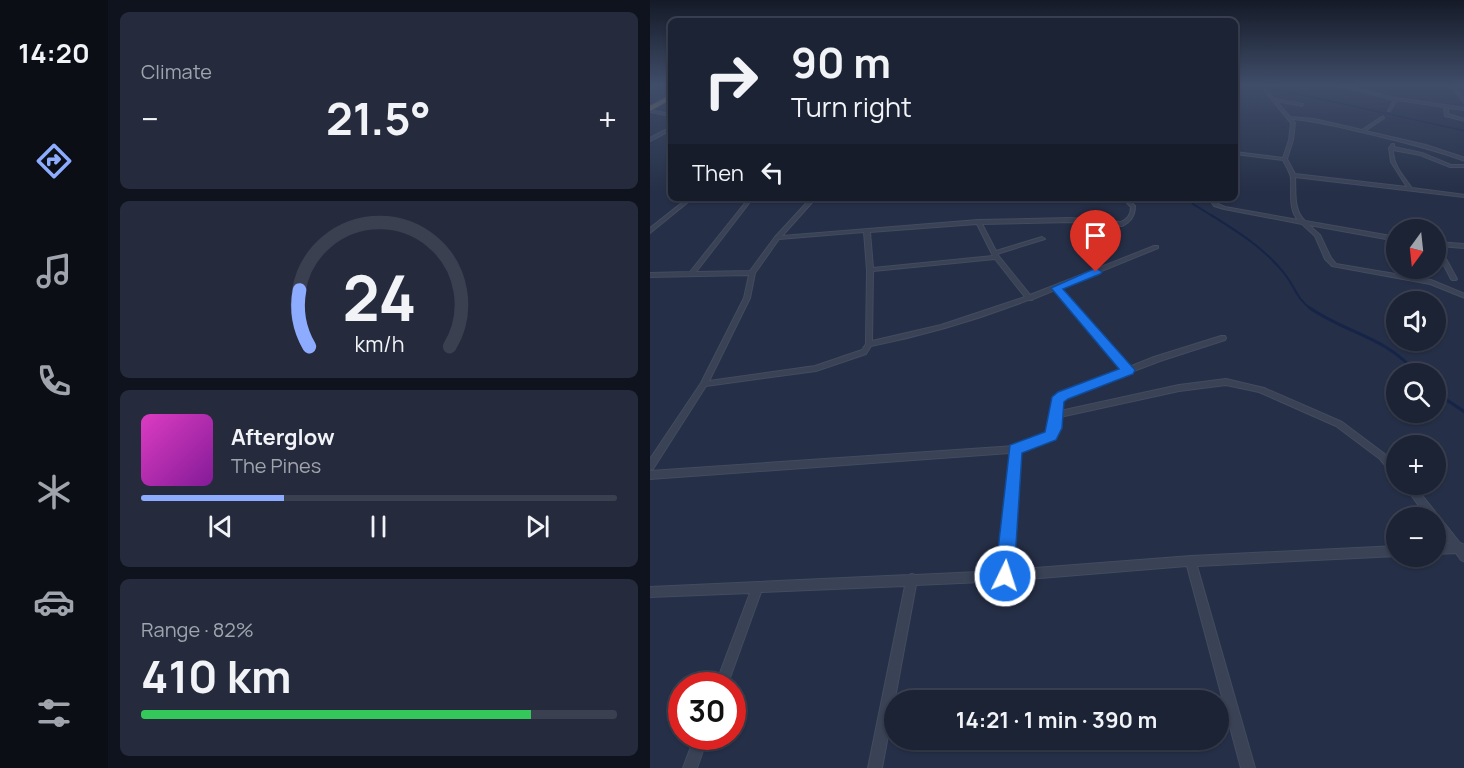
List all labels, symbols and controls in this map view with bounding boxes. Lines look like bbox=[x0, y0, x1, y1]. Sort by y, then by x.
text: 90 m bbox=[791, 33, 891, 91]
text: 14:20 bbox=[18, 34, 90, 71]
icon: right bbox=[692, 42, 770, 120]
text: Climate bbox=[141, 58, 212, 85]
text: 21.5° bbox=[326, 87, 431, 149]
text: Turn right bbox=[791, 88, 912, 125]
text: − bbox=[141, 96, 159, 141]
text: + bbox=[598, 96, 617, 141]
icon: directions bbox=[33, 140, 75, 182]
icon: left bbox=[756, 156, 789, 189]
text: Then bbox=[692, 158, 744, 188]
pin bbox=[1070, 210, 1121, 272]
icon: arrive bbox=[1079, 219, 1112, 252]
north arrow bbox=[1386, 219, 1446, 279]
map controls bbox=[1386, 219, 1446, 567]
icon: music bbox=[33, 250, 75, 292]
text: 24 bbox=[342, 254, 416, 340]
button: sound bbox=[1386, 291, 1446, 351]
text: km/h bbox=[354, 329, 404, 358]
icon: phone bbox=[33, 360, 75, 402]
button: search bbox=[1386, 363, 1446, 423]
text: Afterglow bbox=[231, 422, 335, 452]
button: + bbox=[1386, 435, 1446, 495]
text: The Pines bbox=[231, 452, 321, 479]
icon: climate bbox=[33, 471, 75, 513]
button: − bbox=[1386, 507, 1446, 567]
icon: previous bbox=[204, 510, 237, 543]
icon: pause bbox=[362, 510, 395, 543]
icon: next bbox=[521, 510, 554, 543]
position arrow bbox=[973, 544, 1037, 608]
icon: car bbox=[33, 581, 75, 623]
text: Range · 82% bbox=[141, 616, 254, 643]
text: 410 km bbox=[141, 645, 291, 707]
speed limit sign: 30 bbox=[668, 672, 746, 750]
icon: filters bbox=[33, 692, 75, 734]
text: 14:21 · 1 min · 390 m bbox=[956, 705, 1157, 735]

